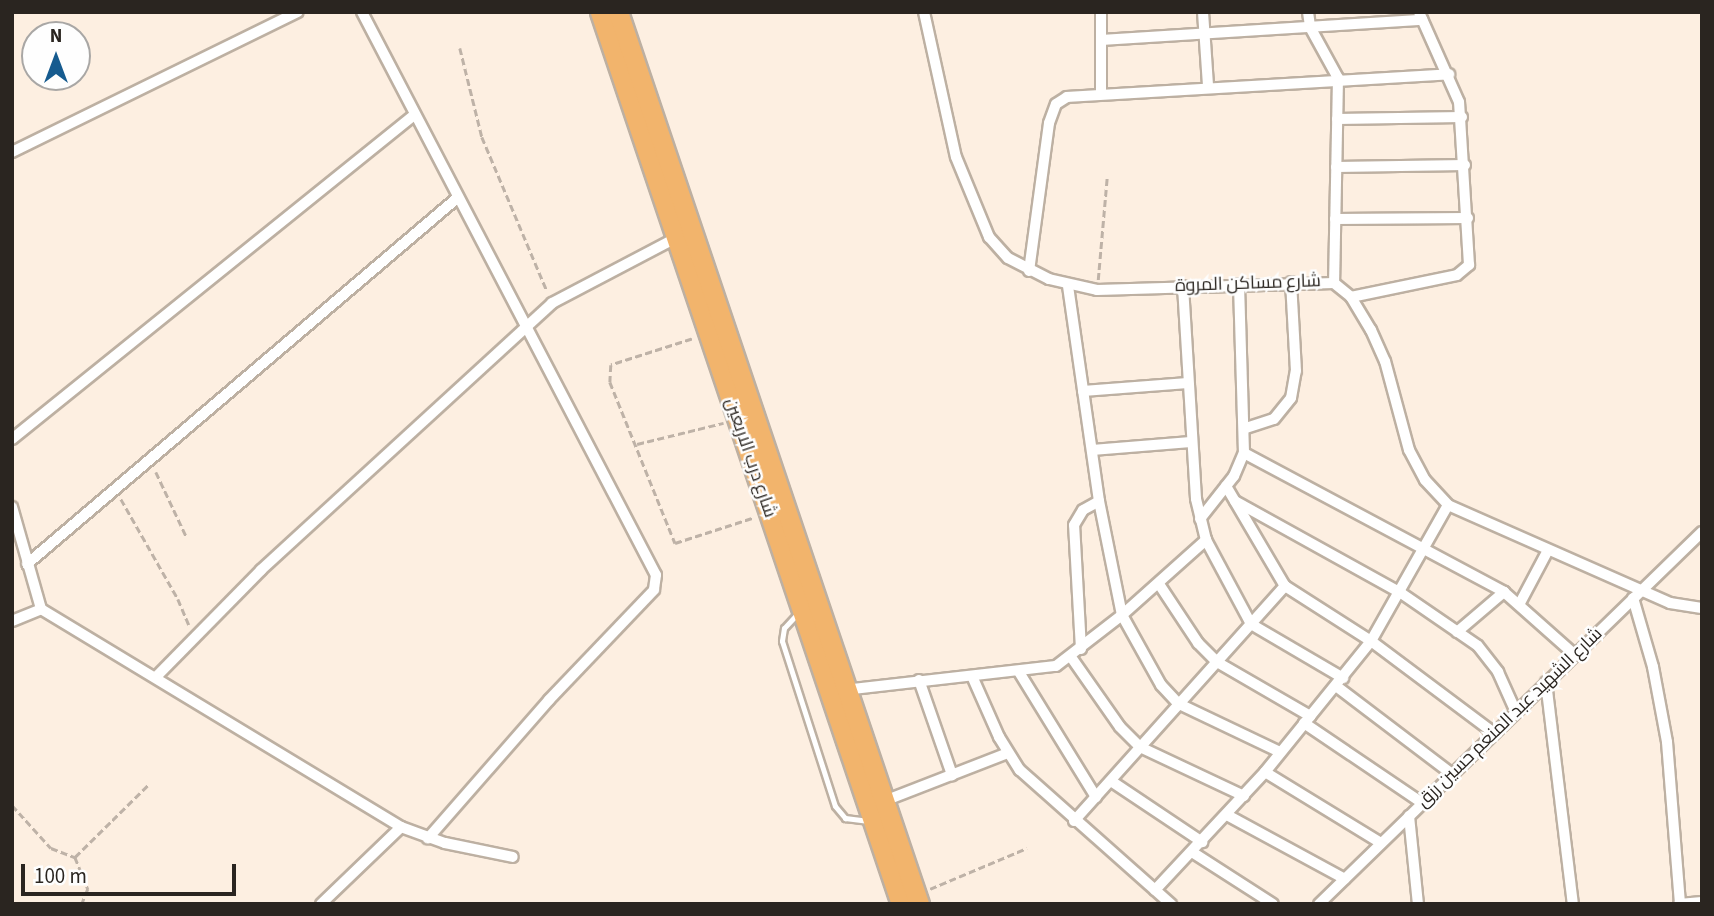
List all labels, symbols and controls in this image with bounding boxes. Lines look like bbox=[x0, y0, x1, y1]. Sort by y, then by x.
north arrow bbox=[21, 21, 91, 91]
text: N bbox=[50, 23, 62, 50]
street label: شارع مساكن المروة bbox=[1175, 271, 1321, 297]
street label: شارع درب الاربعين bbox=[719, 395, 781, 521]
street label: شارع الشهيد عبد المنعم حسين رزق bbox=[1413, 624, 1607, 812]
scale bar bbox=[24, 850, 240, 894]
text: 100 m bbox=[34, 861, 87, 891]

